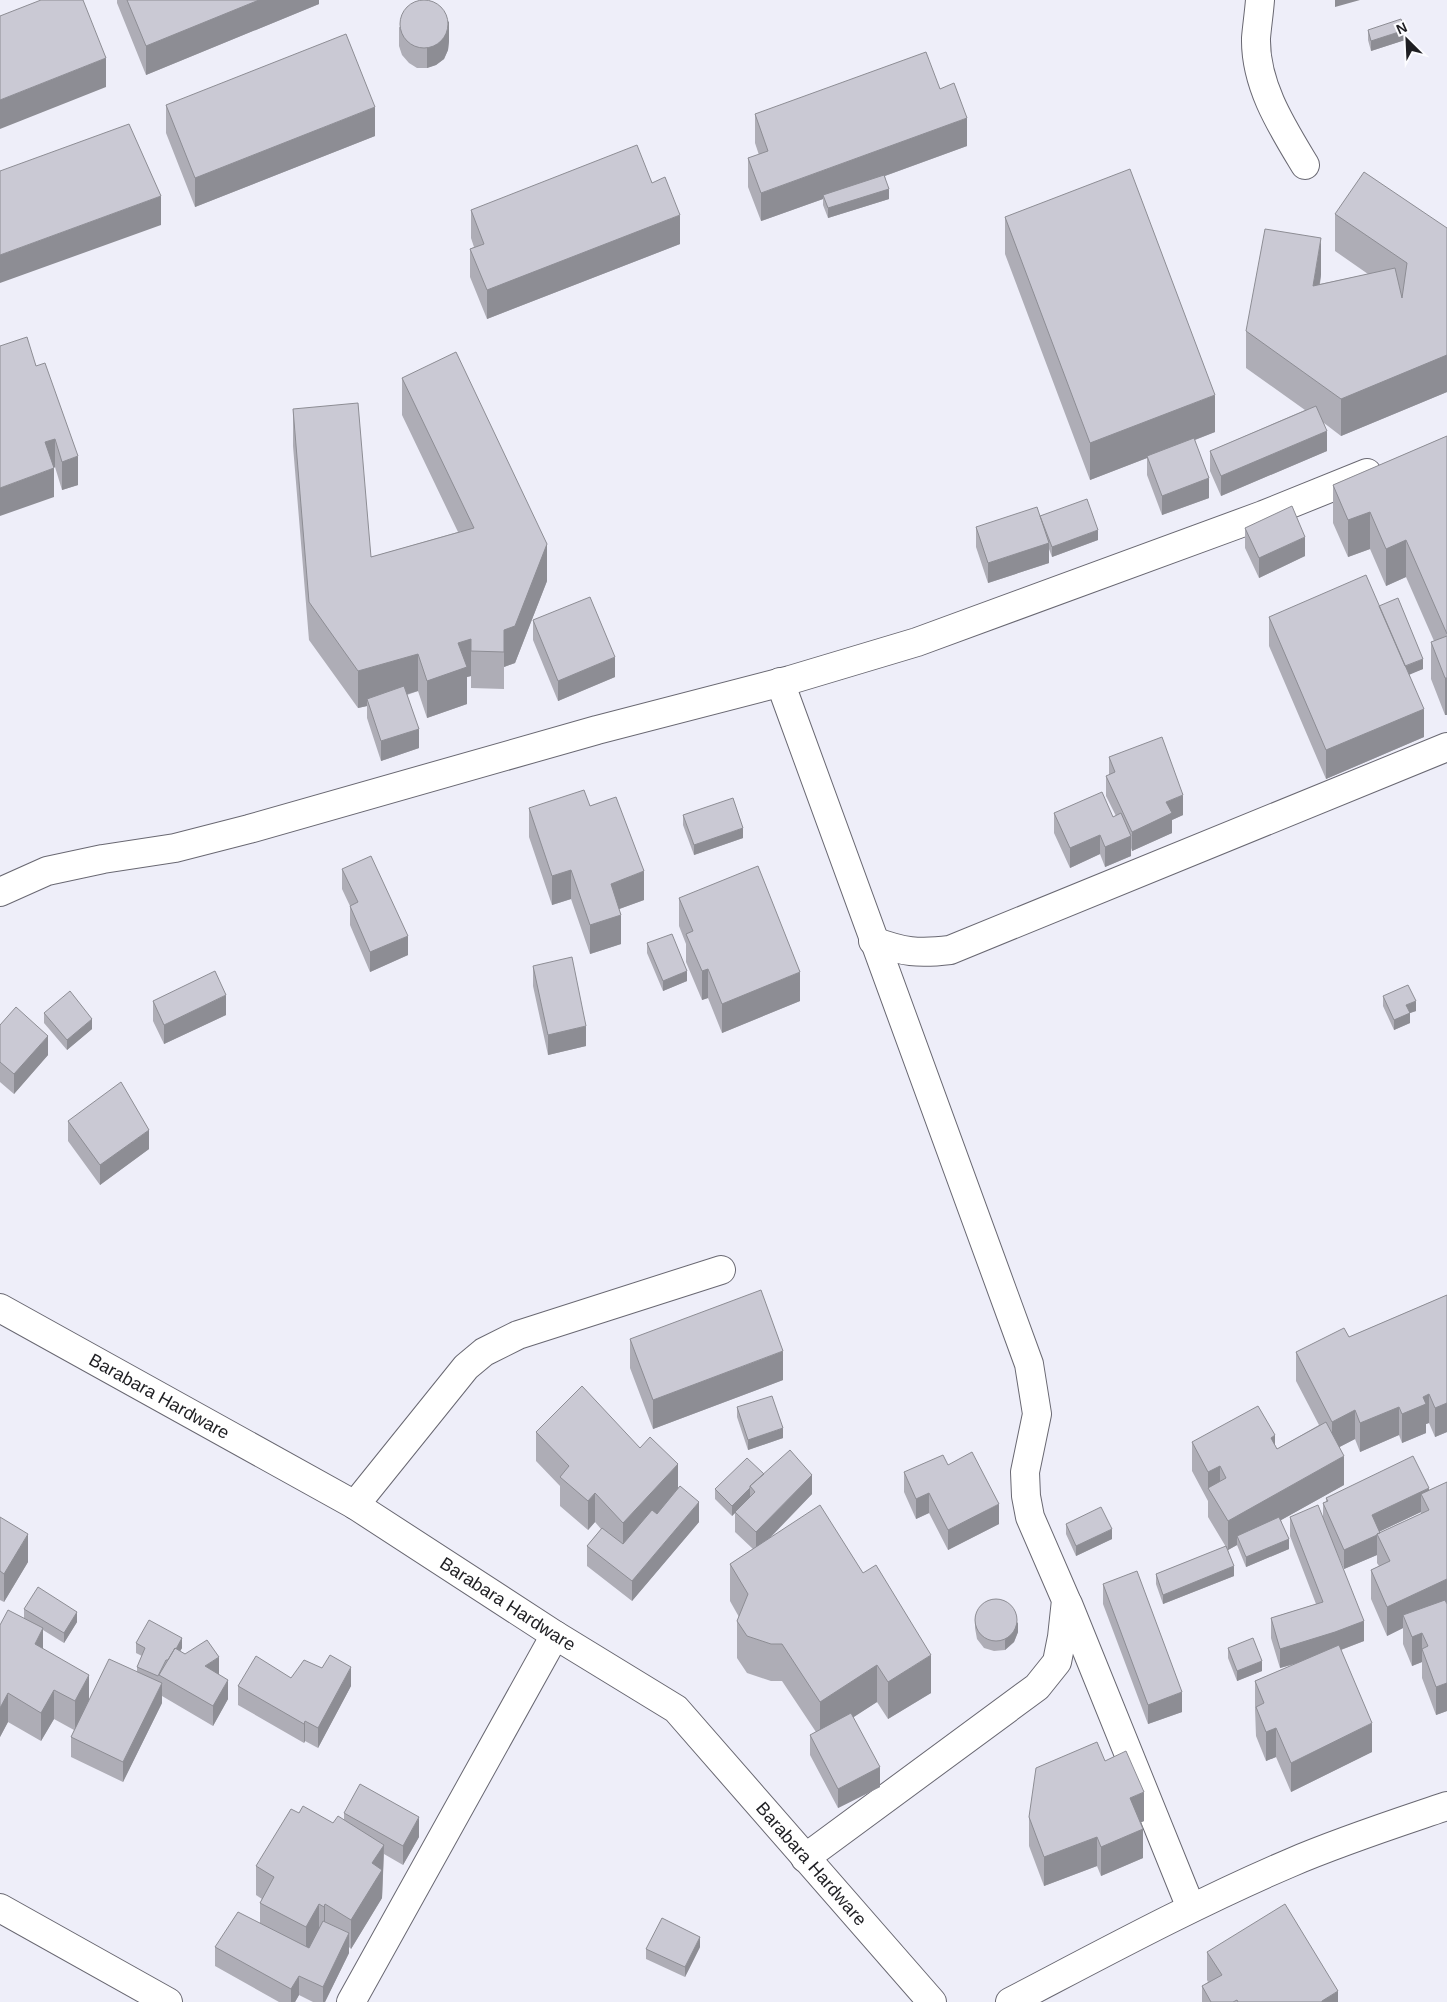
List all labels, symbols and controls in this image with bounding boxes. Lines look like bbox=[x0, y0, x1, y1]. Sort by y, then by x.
north arrow bbox=[1382, 15, 1432, 65]
text: N bbox=[1394, 19, 1410, 37]
street label: Barabara Hardware bbox=[86, 1349, 233, 1443]
street label: Barabara Hardware bbox=[436, 1553, 579, 1655]
street label: Barabara Hardware bbox=[752, 1798, 871, 1930]

